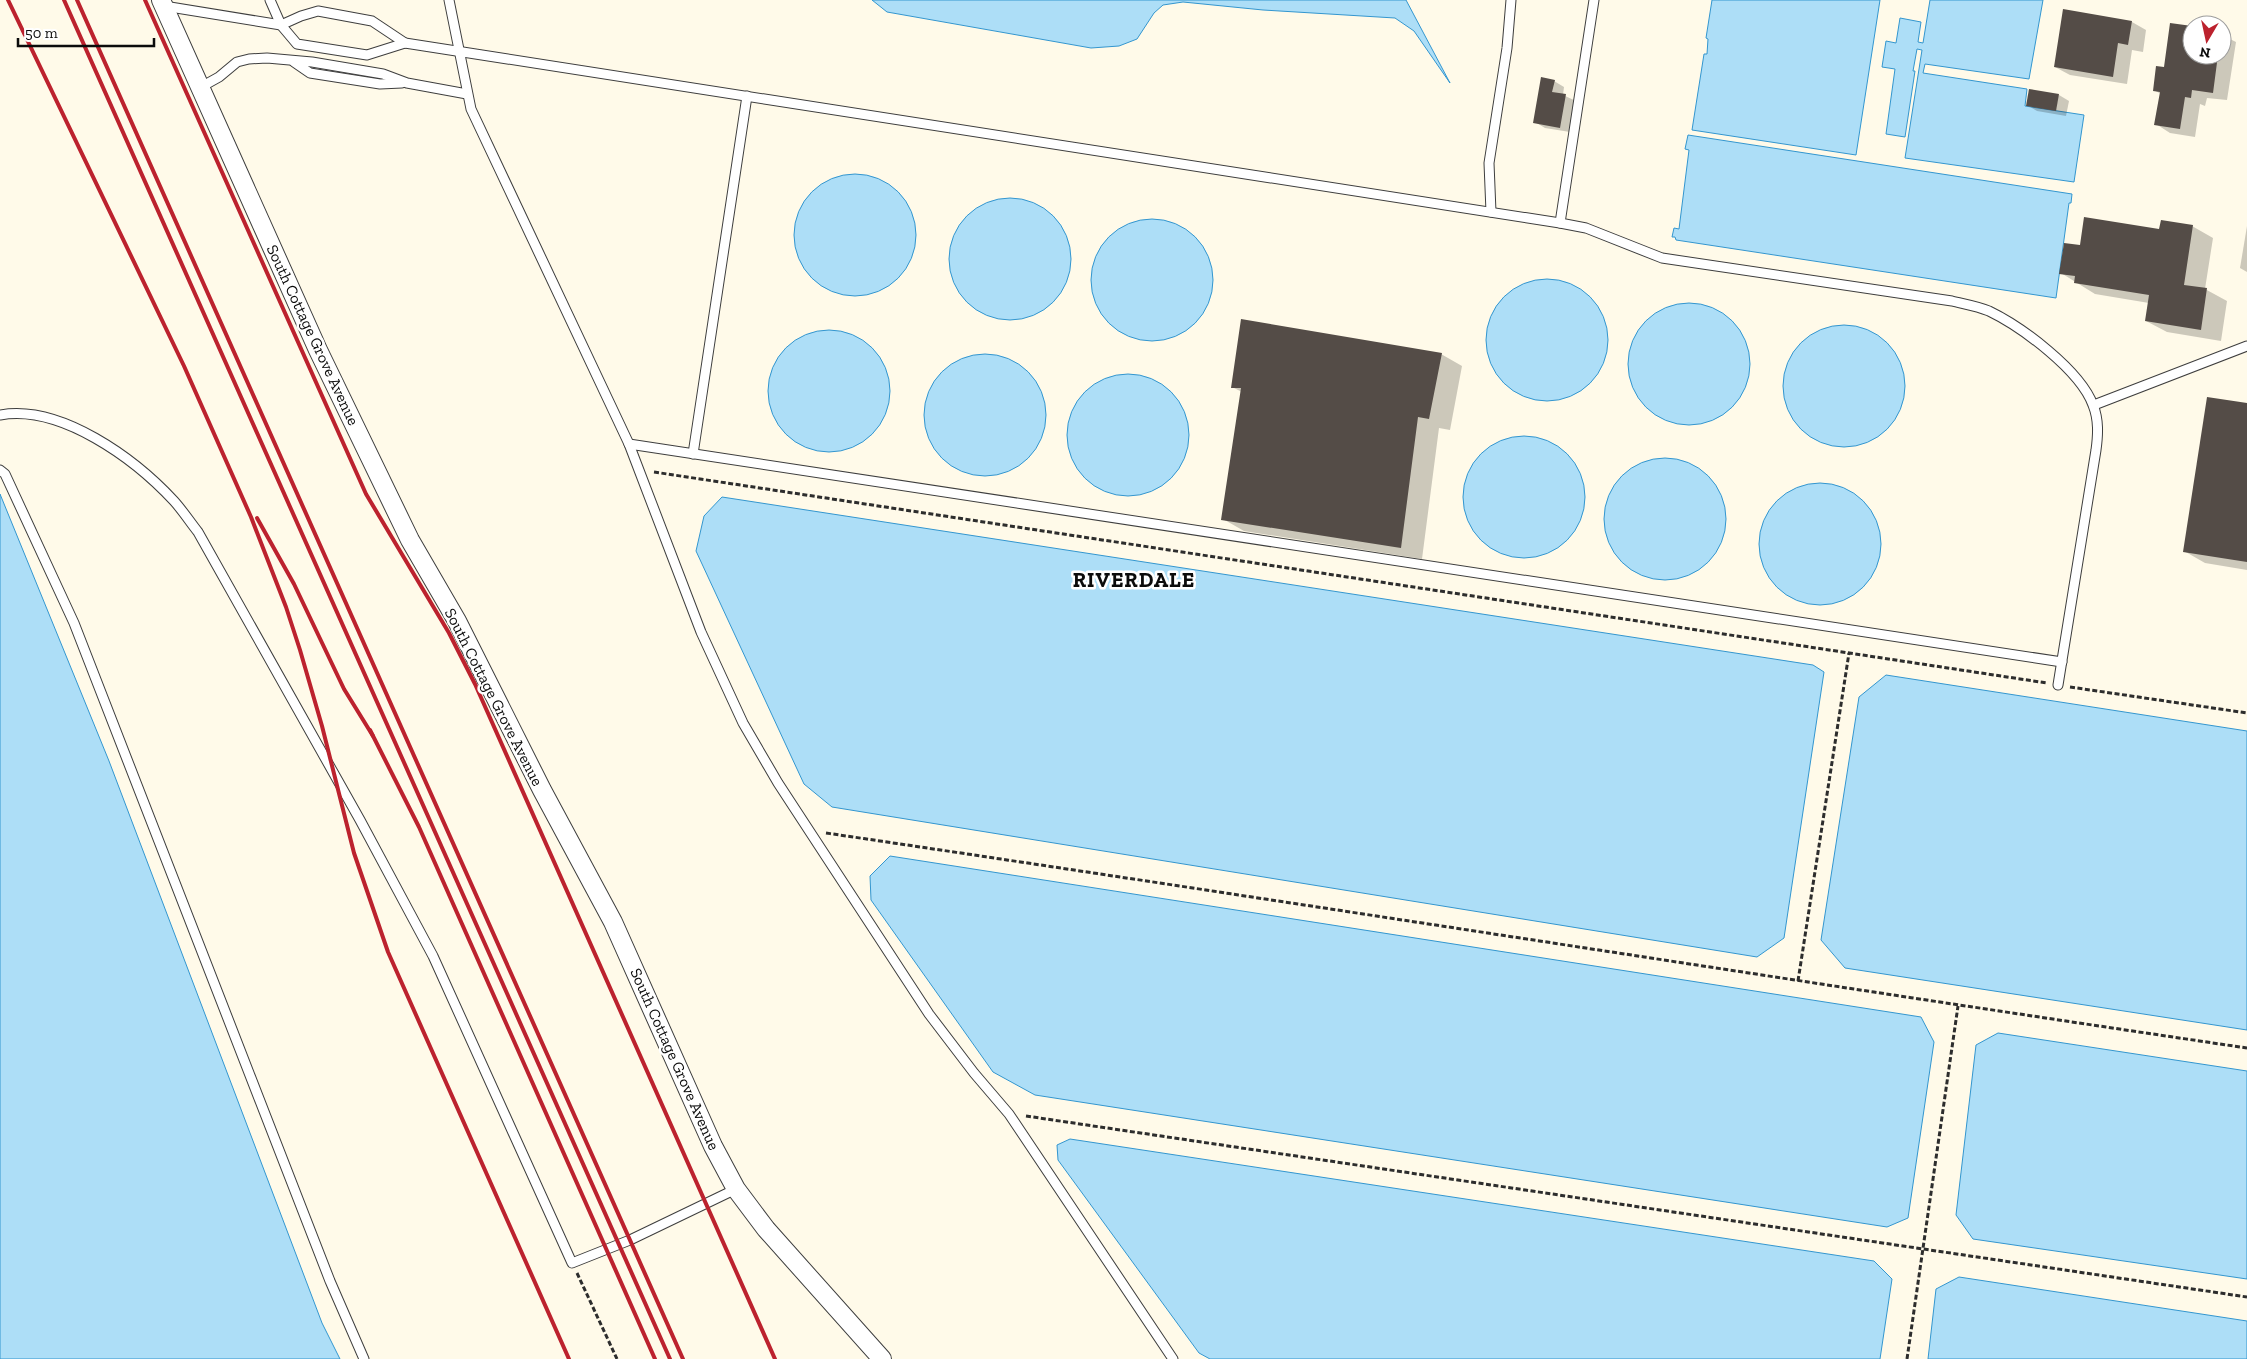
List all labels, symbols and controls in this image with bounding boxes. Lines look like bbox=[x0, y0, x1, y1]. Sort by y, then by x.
scale bar bbox=[18, 15, 154, 47]
north arrow bbox=[2182, 15, 2232, 65]
text: 50 m bbox=[25, 24, 58, 42]
text: N bbox=[2198, 43, 2212, 62]
street label: South Cottage Grove Avenue bbox=[263, 242, 363, 428]
district label: RIVERDALE bbox=[1073, 567, 1195, 592]
street label: South Cottage Grove Avenue bbox=[441, 605, 547, 789]
street label: South Cottage Grove Avenue bbox=[626, 965, 724, 1153]

